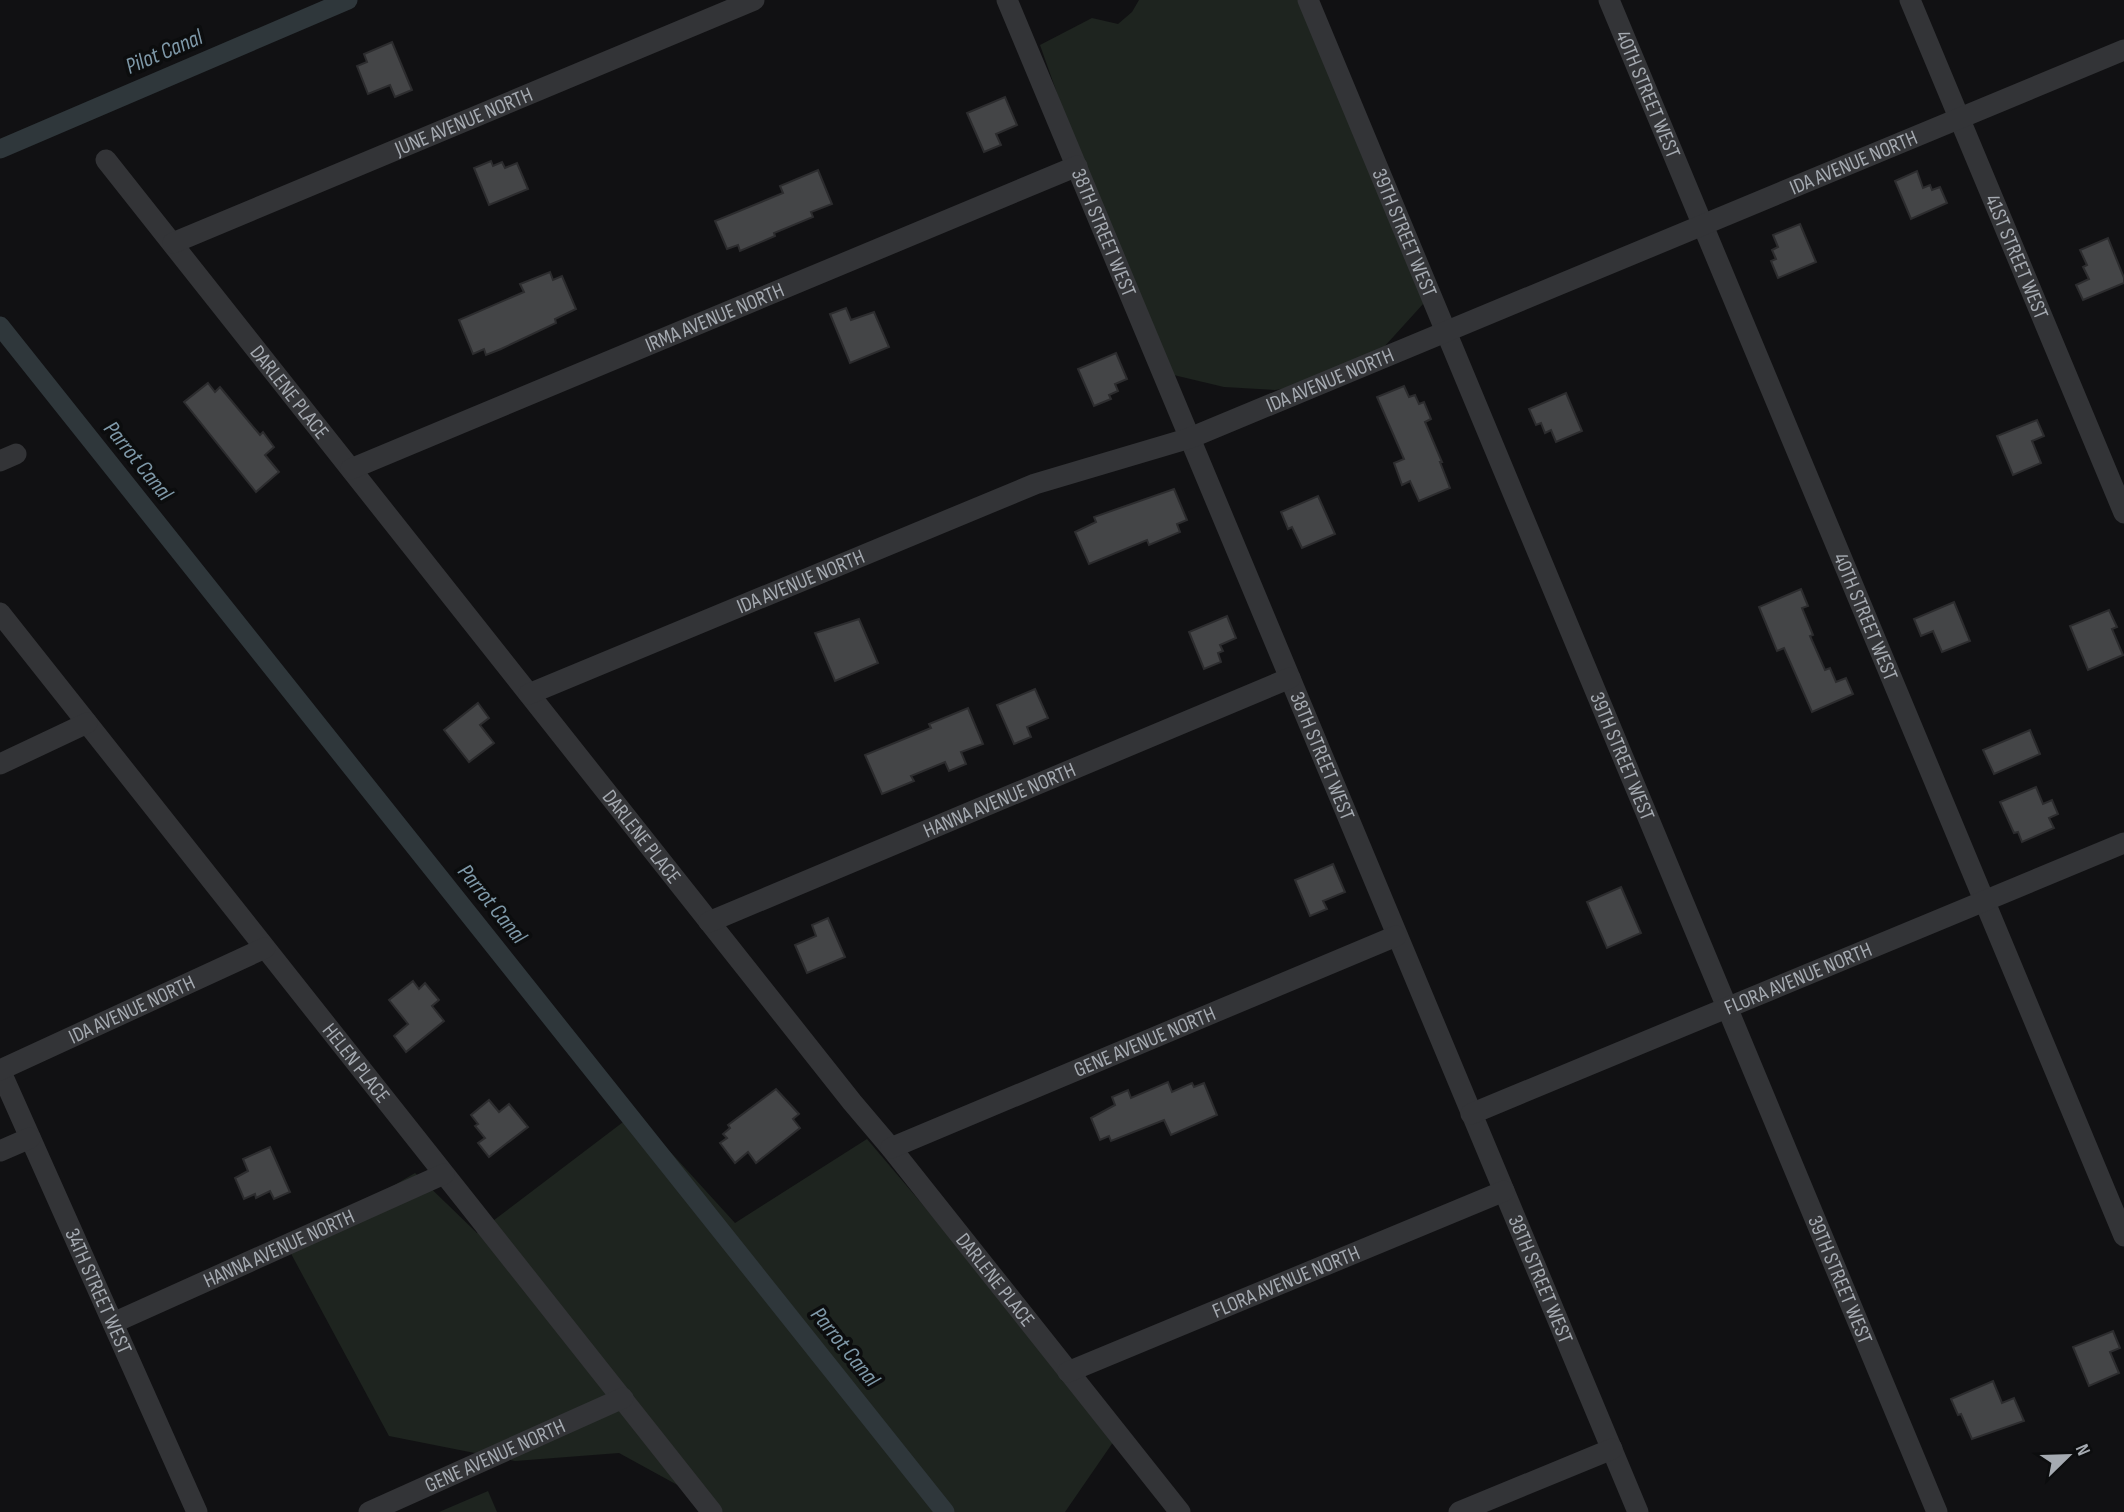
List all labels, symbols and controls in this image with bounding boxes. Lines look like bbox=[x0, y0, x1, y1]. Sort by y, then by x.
water label: Pilot Canal bbox=[121, 23, 207, 81]
street label: 40TH STREET WEST bbox=[1611, 27, 1686, 162]
street label: JUNE AVENUE NORTH bbox=[390, 82, 536, 162]
street label: IDA AVENUE NORTH bbox=[1786, 125, 1921, 200]
street label: 38TH STREET WEST bbox=[1066, 165, 1142, 301]
street label: 39TH STREET WEST bbox=[1367, 165, 1443, 301]
street label: 41ST STREET WEST bbox=[1980, 190, 2054, 323]
street label: IRMA AVENUE NORTH bbox=[641, 277, 788, 357]
street label: DARLENE PLACE bbox=[245, 340, 334, 444]
street label: IDA AVENUE NORTH bbox=[1262, 342, 1397, 418]
water label: Parrot Canal bbox=[97, 415, 179, 507]
street label: IDA AVENUE NORTH bbox=[733, 544, 868, 619]
street label: 40TH STREET WEST bbox=[1828, 549, 1904, 685]
street label: 38TH STREET WEST bbox=[1285, 688, 1360, 824]
street label: 39TH STREET WEST bbox=[1585, 688, 1661, 824]
street label: HANNA AVENUE NORTH bbox=[920, 757, 1079, 843]
street label: DARLENE PLACE bbox=[597, 785, 686, 888]
water label: Parrot Canal bbox=[451, 858, 533, 950]
street label: FLORA AVENUE NORTH bbox=[1721, 937, 1875, 1020]
street label: IDA AVENUE NORTH bbox=[65, 970, 199, 1049]
street label: GENE AVENUE NORTH bbox=[1070, 1001, 1219, 1082]
street label: HELEN PLACE bbox=[317, 1018, 395, 1108]
street label: HANNA AVENUE NORTH bbox=[200, 1203, 358, 1293]
street label: 38TH STREET WEST bbox=[1503, 1211, 1579, 1347]
street label: 39TH STREET WEST bbox=[1803, 1212, 1878, 1348]
street label: 34TH STREET WEST bbox=[60, 1224, 138, 1358]
street label: DARLENE PLACE bbox=[951, 1228, 1040, 1331]
street label: FLORA AVENUE NORTH bbox=[1209, 1240, 1363, 1323]
water label: Parrot Canal bbox=[804, 1301, 886, 1393]
street label: GENE AVENUE NORTH bbox=[421, 1413, 569, 1498]
north arrow bbox=[2033, 1421, 2103, 1491]
text: N bbox=[2070, 1441, 2095, 1459]

